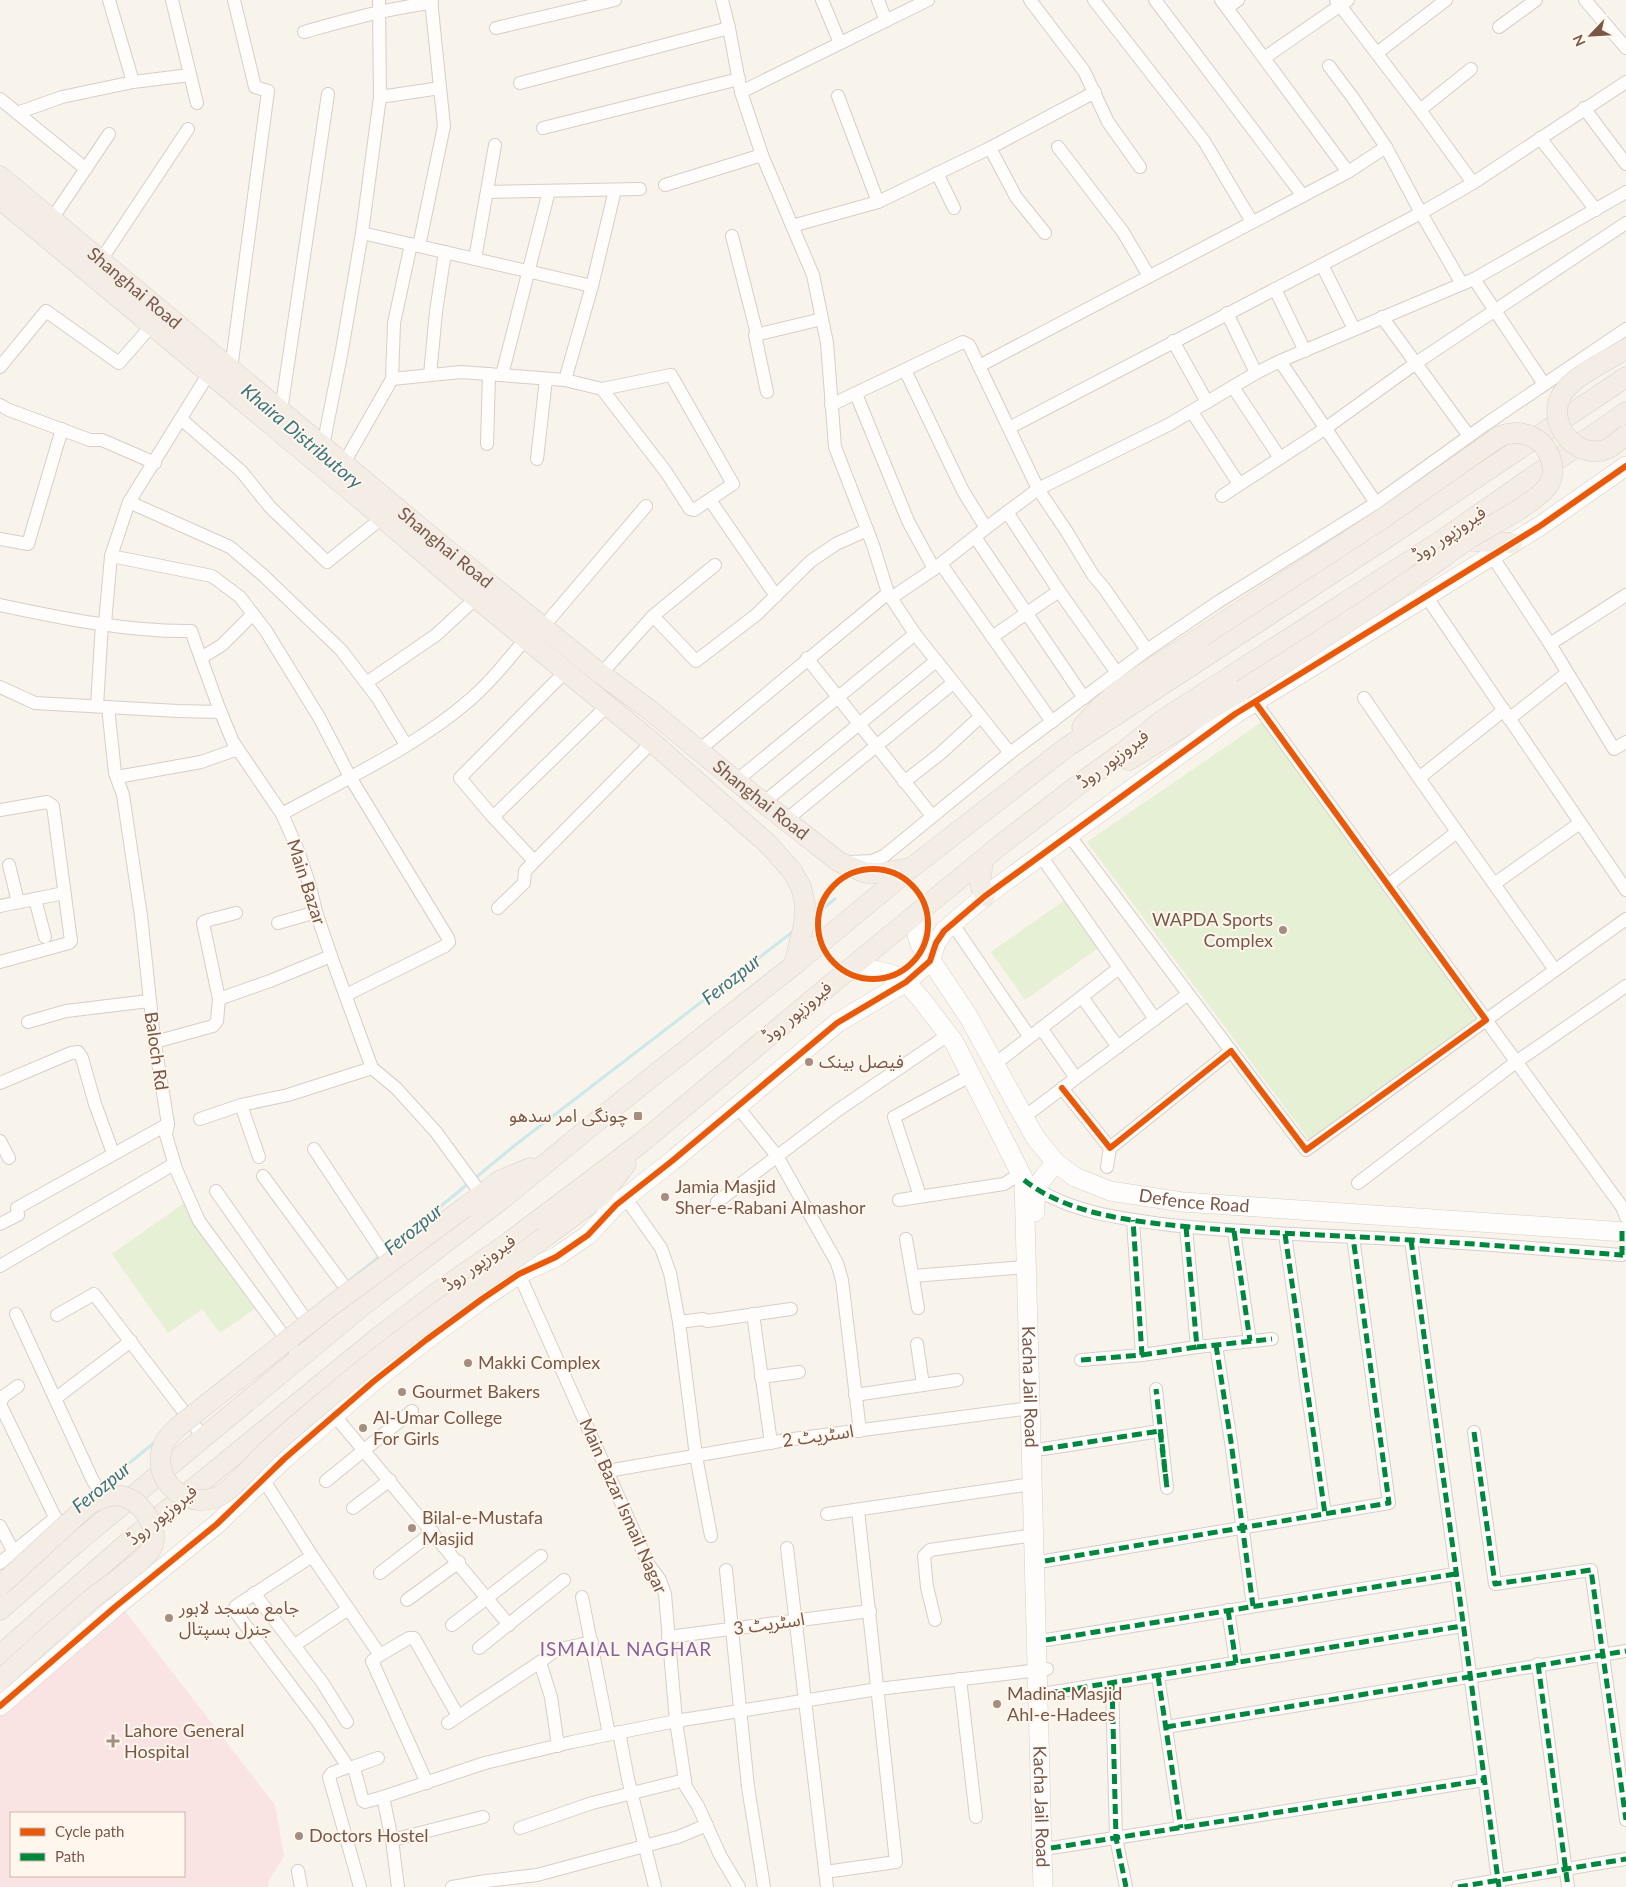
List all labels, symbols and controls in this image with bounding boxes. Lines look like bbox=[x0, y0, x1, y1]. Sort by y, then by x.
north arrow bbox=[1566, 10, 1616, 60]
text: N bbox=[1569, 32, 1589, 49]
street label: Shanghai Road bbox=[83, 242, 186, 333]
water label: Khaira Distributory bbox=[237, 378, 368, 494]
street label: فیروزپور روڈ bbox=[1407, 500, 1490, 567]
street label: Shanghai Road bbox=[394, 502, 498, 592]
street label: فیروزپور روڈ bbox=[1072, 724, 1153, 793]
street label: Shanghai Road bbox=[709, 755, 813, 844]
street label: Main Bazar bbox=[283, 836, 331, 928]
place label: WAPDA Sports Complex bbox=[1152, 908, 1273, 951]
marker: WAPDA Sports Complex bbox=[1277, 924, 1289, 936]
water label: Ferozpur bbox=[697, 948, 765, 1009]
street label: فیروزپور روڈ bbox=[757, 976, 836, 1048]
street label: Baloch Rd bbox=[141, 1010, 173, 1092]
place label: فیصل بینک bbox=[819, 1050, 904, 1073]
marker: فیصل بینک bbox=[803, 1056, 815, 1068]
place label: چونگی امر سدھو bbox=[509, 1104, 628, 1127]
marker: چونگی امر سدھو bbox=[632, 1110, 644, 1122]
place label: Jamia Masjid Sher-e-Rabani Almashor bbox=[675, 1175, 866, 1218]
street label: Defence Road bbox=[1138, 1184, 1250, 1217]
marker: Jamia Masjid Sher-e-Rabani Almashor bbox=[659, 1191, 671, 1203]
water label: Ferozpur bbox=[379, 1198, 447, 1259]
street label: فیروزپور روڈ bbox=[438, 1229, 520, 1296]
street label: Kacha Jail Road bbox=[1018, 1325, 1043, 1448]
place label: Makki Complex bbox=[478, 1351, 600, 1373]
marker: Makki Complex bbox=[462, 1357, 474, 1369]
place label: Gourmet Bakers bbox=[412, 1380, 540, 1402]
marker: Gourmet Bakers bbox=[396, 1386, 408, 1398]
place label: Al-Umar College For Girls bbox=[373, 1406, 502, 1449]
street label: Main Bazar Ismail Nagar bbox=[575, 1415, 673, 1597]
street label: اسٹریٹ 2 bbox=[781, 1419, 855, 1452]
marker: Al-Umar College For Girls bbox=[357, 1422, 369, 1434]
water label: Ferozpur bbox=[67, 1456, 135, 1517]
street label: فیروزپور روڈ bbox=[122, 1479, 202, 1550]
place label: Bilal-e-Mustafa Masjid bbox=[422, 1506, 543, 1549]
marker: Bilal-e-Mustafa Masjid bbox=[406, 1522, 418, 1534]
place label: جامع مسجد لاہور جنرل ہسپتال bbox=[178, 1596, 299, 1640]
street label: اسٹریٹ 3 bbox=[732, 1607, 806, 1640]
marker: جامع مسجد لاہور جنرل ہسپتال bbox=[163, 1612, 175, 1624]
district label: ISMAIAL NAGHAR bbox=[540, 1637, 712, 1660]
place label: Madina Masjid Ahl-e-Hadees bbox=[1007, 1682, 1122, 1725]
marker: Madina Masjid Ahl-e-Hadees bbox=[991, 1698, 1003, 1710]
place label: Lahore General Hospital bbox=[124, 1719, 244, 1762]
marker: Lahore General Hospital bbox=[106, 1734, 120, 1748]
street label: Kacha Jail Road bbox=[1029, 1745, 1054, 1868]
legend bbox=[10, 1812, 185, 1877]
text: Cycle path bbox=[55, 1822, 124, 1840]
place label: Doctors Hostel bbox=[309, 1824, 429, 1846]
marker: Doctors Hostel bbox=[293, 1830, 305, 1842]
text: Path bbox=[55, 1847, 85, 1865]

